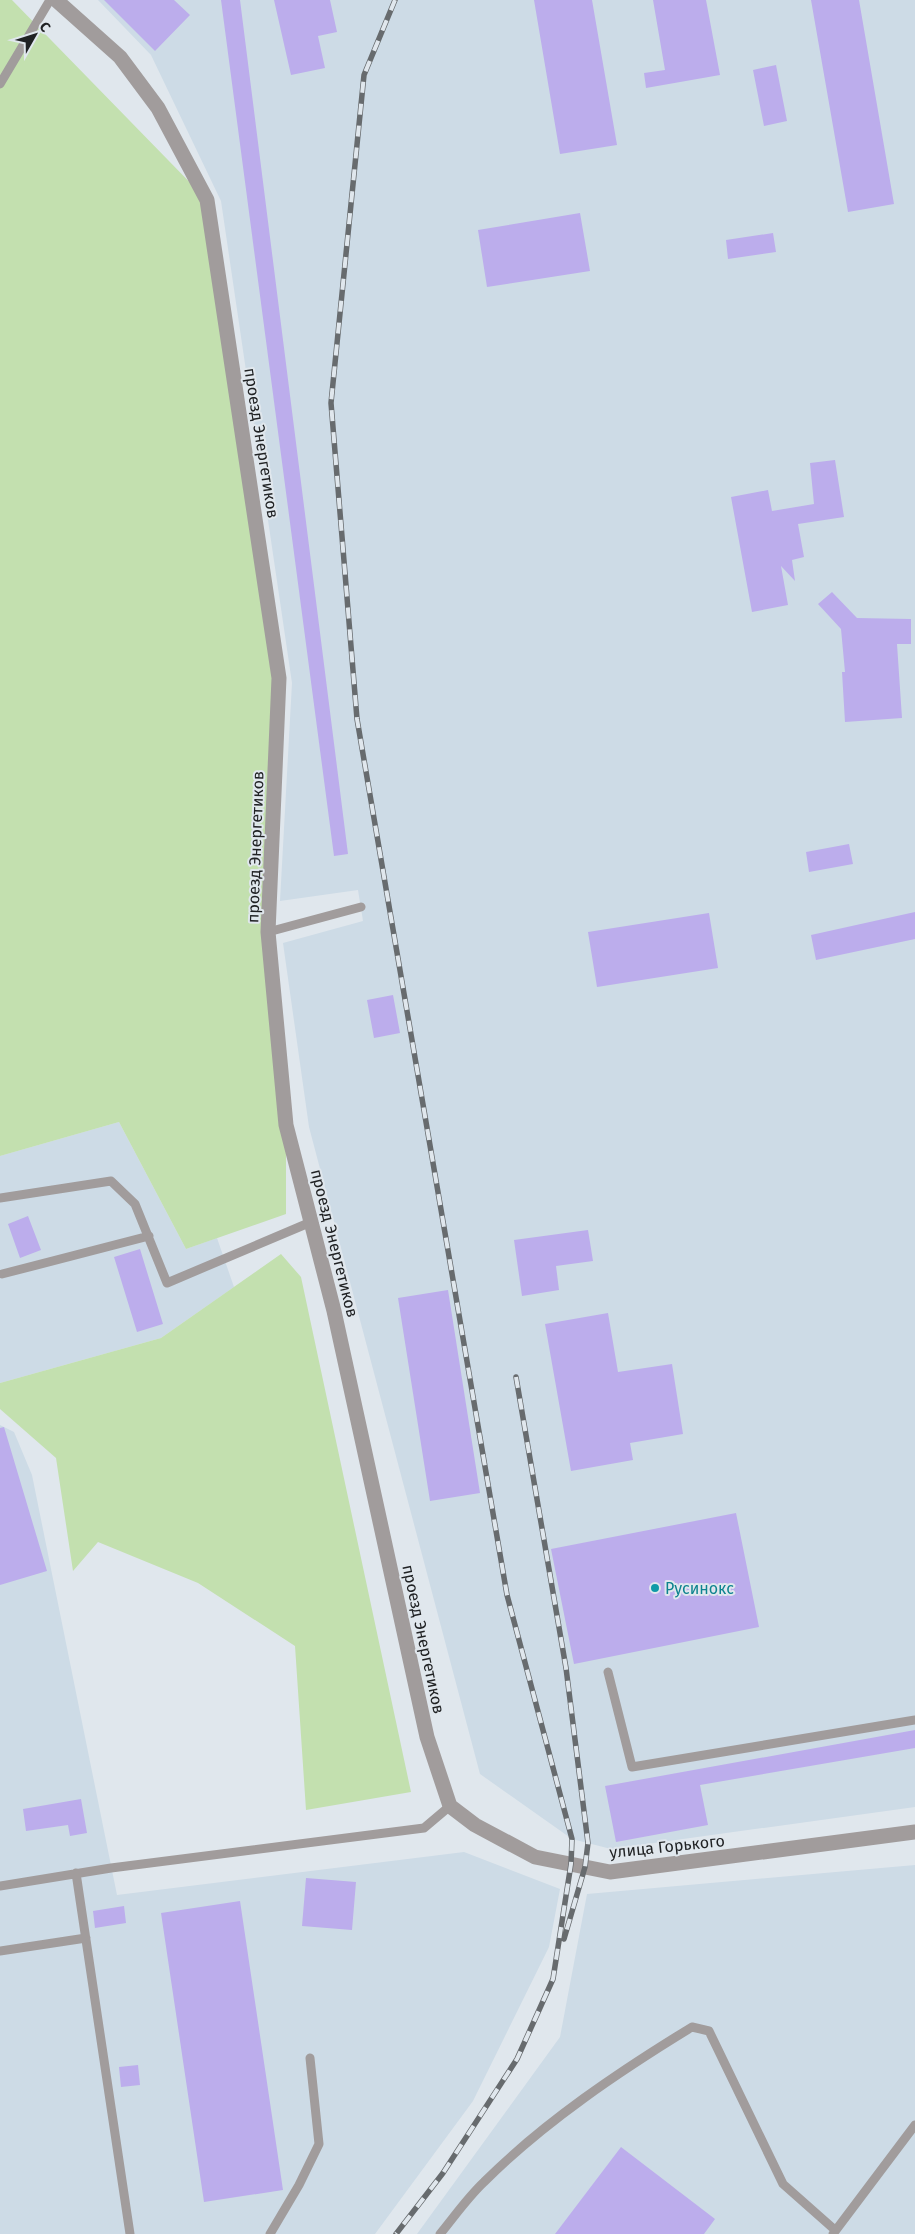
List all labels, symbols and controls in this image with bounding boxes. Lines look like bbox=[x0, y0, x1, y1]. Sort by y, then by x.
north arrow bbox=[10, 10, 60, 60]
text: С bbox=[36, 19, 54, 36]
street label: проезд Энергетиков bbox=[240, 366, 283, 520]
street label: проезд Энергетиков bbox=[243, 771, 268, 923]
street label: проезд Энергетиков bbox=[307, 1167, 362, 1319]
street label: проезд Энергетиков bbox=[398, 1563, 449, 1715]
place label: Русинокс bbox=[665, 1579, 734, 1598]
marker: Русинокс bbox=[649, 1582, 661, 1594]
street label: улица Горького bbox=[608, 1831, 726, 1862]

